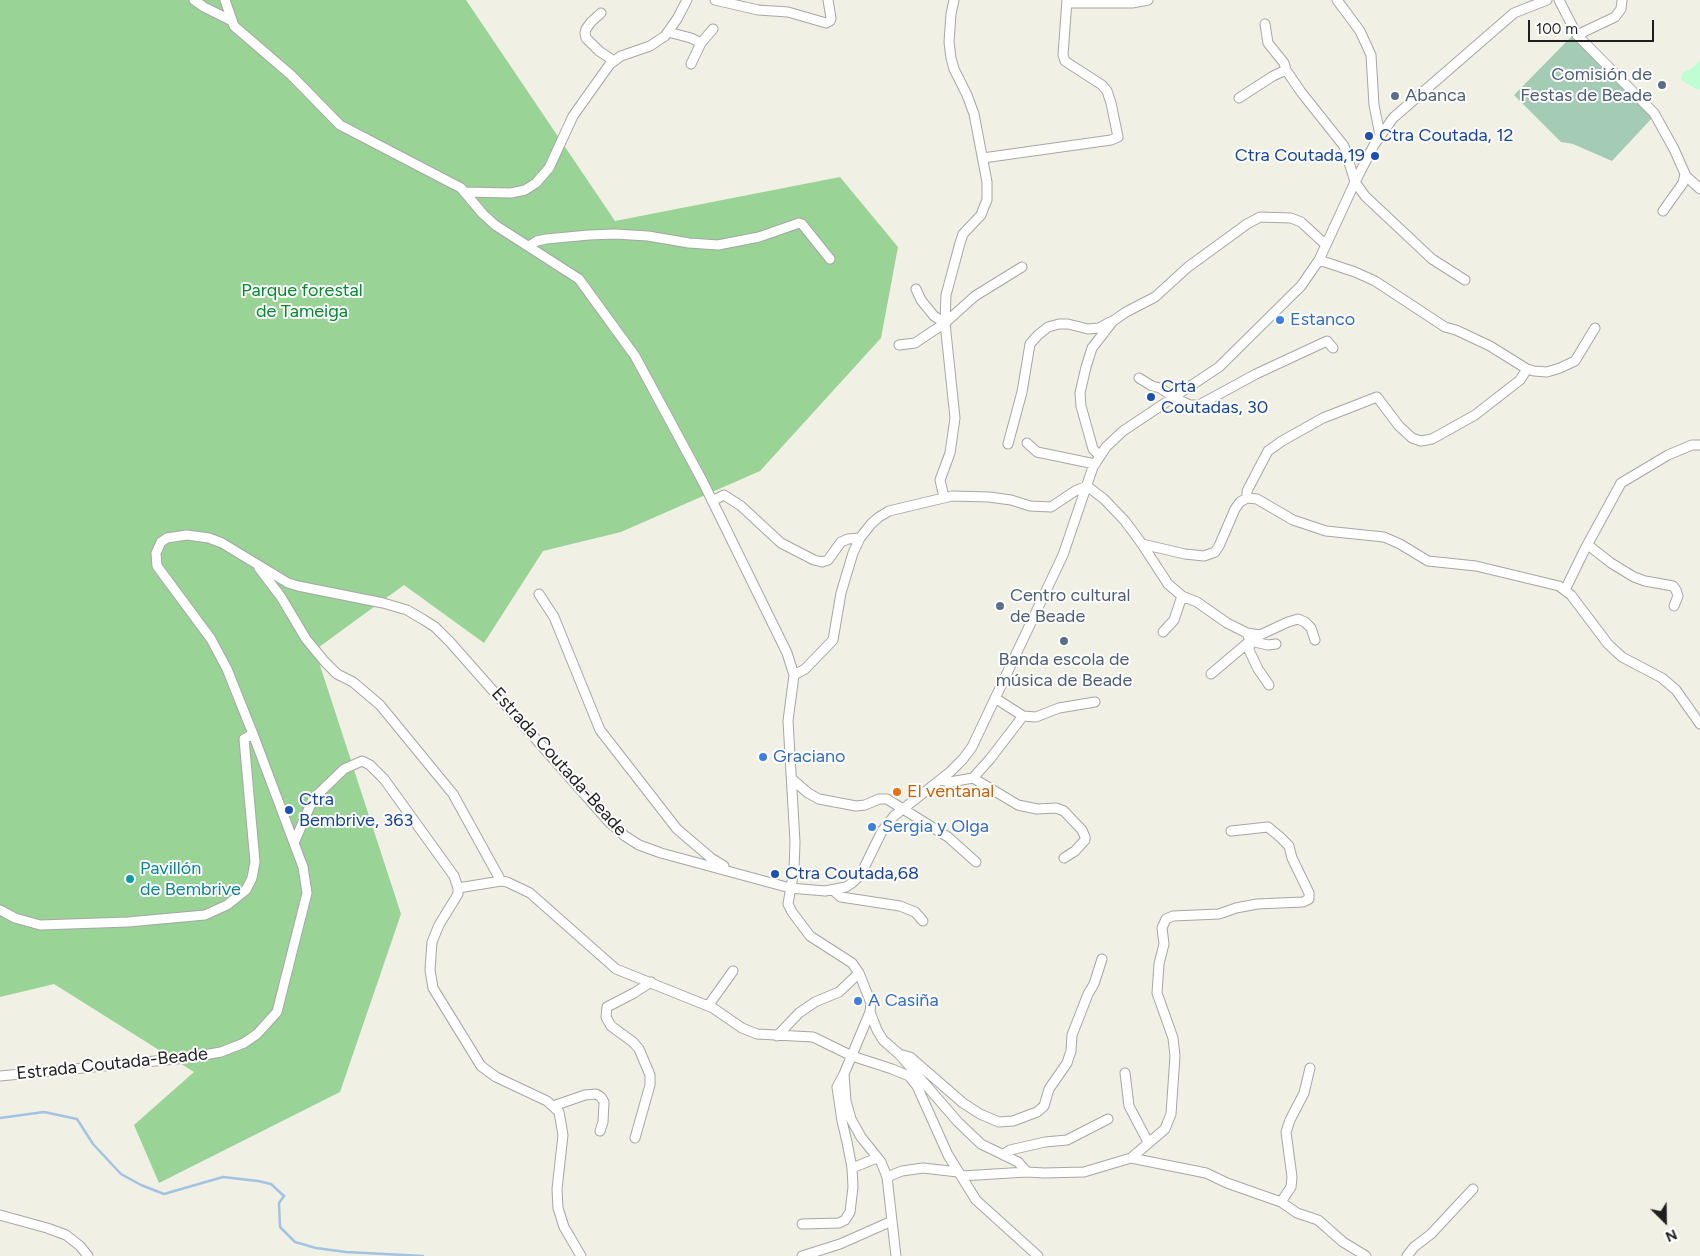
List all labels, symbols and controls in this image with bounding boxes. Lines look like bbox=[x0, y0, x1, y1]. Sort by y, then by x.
scale bar bbox=[1530, 10, 1656, 42]
text: 100 m bbox=[1536, 20, 1578, 38]
place label: Comisión de Festas de Beade bbox=[1520, 64, 1652, 106]
marker: Comisión de Festas de Beade bbox=[1656, 79, 1668, 91]
place label: Abanca bbox=[1405, 85, 1466, 107]
marker: Abanca bbox=[1389, 90, 1401, 102]
place label: Ctra Coutada, 12 bbox=[1379, 125, 1514, 147]
marker: Ctra Coutada, 12 bbox=[1363, 130, 1375, 142]
place label: Ctra Coutada,19 bbox=[1235, 145, 1365, 167]
marker: Ctra Coutada,19 bbox=[1369, 150, 1381, 162]
park label: Parque forestal de Tameiga bbox=[241, 280, 363, 322]
place label: Estanco bbox=[1290, 309, 1355, 331]
marker: Estanco bbox=[1274, 314, 1286, 326]
place label: Crta Coutadas, 30 bbox=[1161, 376, 1268, 418]
marker: Crta Coutadas, 30 bbox=[1145, 391, 1157, 403]
place label: Centro cultural de Beade bbox=[1010, 585, 1130, 628]
marker: Centro cultural de Beade bbox=[994, 600, 1006, 612]
marker: Banda escola de música de Beade bbox=[1058, 635, 1070, 647]
place label: Banda escola de música de Beade bbox=[996, 649, 1132, 692]
street label: Estrada Coutada-Beade bbox=[487, 683, 631, 841]
place label: Graciano bbox=[773, 746, 846, 768]
marker: Graciano bbox=[757, 751, 769, 763]
place label: El ventanal bbox=[907, 781, 994, 803]
marker: El ventanal bbox=[891, 786, 903, 798]
place label: Ctra Bembrive, 363 bbox=[299, 789, 413, 832]
marker: Ctra Bembrive, 363 bbox=[283, 804, 295, 816]
place label: Sergia y Olga bbox=[882, 816, 989, 838]
marker: Sergia y Olga bbox=[866, 821, 878, 833]
place label: Pavillón de Bembrive bbox=[140, 858, 241, 901]
place label: Ctra Coutada,68 bbox=[785, 863, 919, 885]
marker: Ctra Coutada,68 bbox=[769, 868, 781, 880]
marker: Pavillón de Bembrive bbox=[124, 873, 136, 885]
place label: A Casiña bbox=[868, 990, 939, 1012]
marker: A Casiña bbox=[852, 995, 864, 1007]
street label: Estrada Coutada-Beade bbox=[15, 1043, 209, 1085]
north arrow bbox=[1640, 1196, 1690, 1246]
text: N bbox=[1663, 1225, 1679, 1245]

